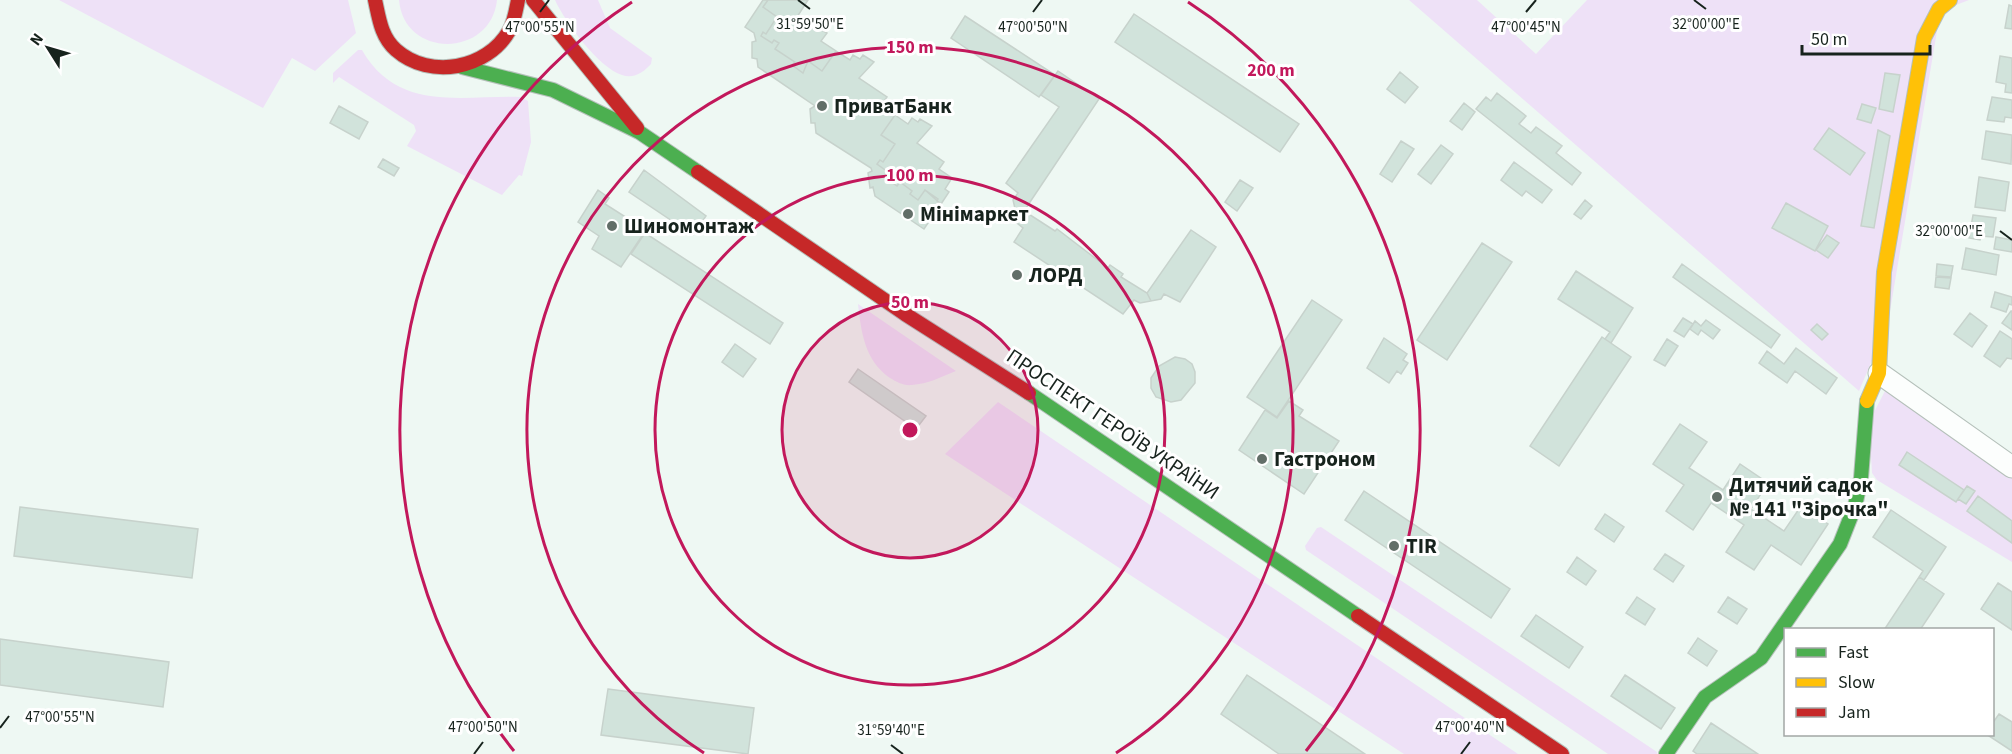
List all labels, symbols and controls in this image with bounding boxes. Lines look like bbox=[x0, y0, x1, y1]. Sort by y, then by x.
text: 31°59'50"E bbox=[776, 14, 844, 35]
text: 32°00'00"E bbox=[1672, 14, 1740, 35]
text: 47°00'55"N bbox=[505, 17, 575, 38]
text: 47°00'50"N bbox=[998, 17, 1068, 38]
text: 47°00'45"N bbox=[1491, 17, 1561, 38]
north arrow bbox=[18, 18, 78, 78]
scale bar bbox=[1802, 18, 1930, 56]
text: 50 m bbox=[1811, 27, 1847, 52]
text: N bbox=[25, 29, 49, 50]
text: 150 m bbox=[886, 35, 934, 60]
text: 200 m bbox=[1247, 58, 1295, 83]
place label: ПриватБанк bbox=[834, 91, 952, 121]
marker: ПриватБанк bbox=[815, 99, 829, 113]
text: 100 m bbox=[886, 163, 934, 188]
place label: Мінімаркет bbox=[920, 199, 1029, 229]
marker: Мінімаркет bbox=[901, 207, 915, 221]
place label: Шиномонтаж bbox=[624, 211, 754, 241]
marker: Шиномонтаж bbox=[605, 219, 619, 233]
text: 32°00'00"E bbox=[1915, 221, 1983, 242]
place label: ЛОРД bbox=[1028, 260, 1082, 290]
marker: ЛОРД bbox=[1010, 268, 1024, 282]
text: 50 m bbox=[891, 290, 929, 315]
street label: ПРОСПЕКТ ГЕРОЇВ УКРАЇНИ bbox=[1000, 341, 1226, 507]
centre of rings bbox=[900, 420, 920, 440]
place label: Гастроном bbox=[1274, 444, 1376, 474]
marker: Гастроном bbox=[1255, 452, 1269, 466]
place label: Дитячий садок № 141 "Зірочка" bbox=[1729, 470, 1889, 524]
marker: Дитячий садок № 141 "Зірочка" bbox=[1710, 490, 1724, 504]
place label: TIR bbox=[1406, 531, 1437, 561]
marker: TIR bbox=[1387, 539, 1401, 553]
legend bbox=[1784, 628, 1994, 736]
text: Fast bbox=[1838, 640, 1869, 665]
text: Slow bbox=[1838, 670, 1875, 695]
text: Jam bbox=[1838, 700, 1871, 725]
text: 47°00'55"N bbox=[25, 707, 95, 728]
text: 47°00'50"N bbox=[448, 717, 518, 738]
text: 47°00'40"N bbox=[1435, 717, 1505, 738]
text: 31°59'40"E bbox=[857, 720, 925, 741]

